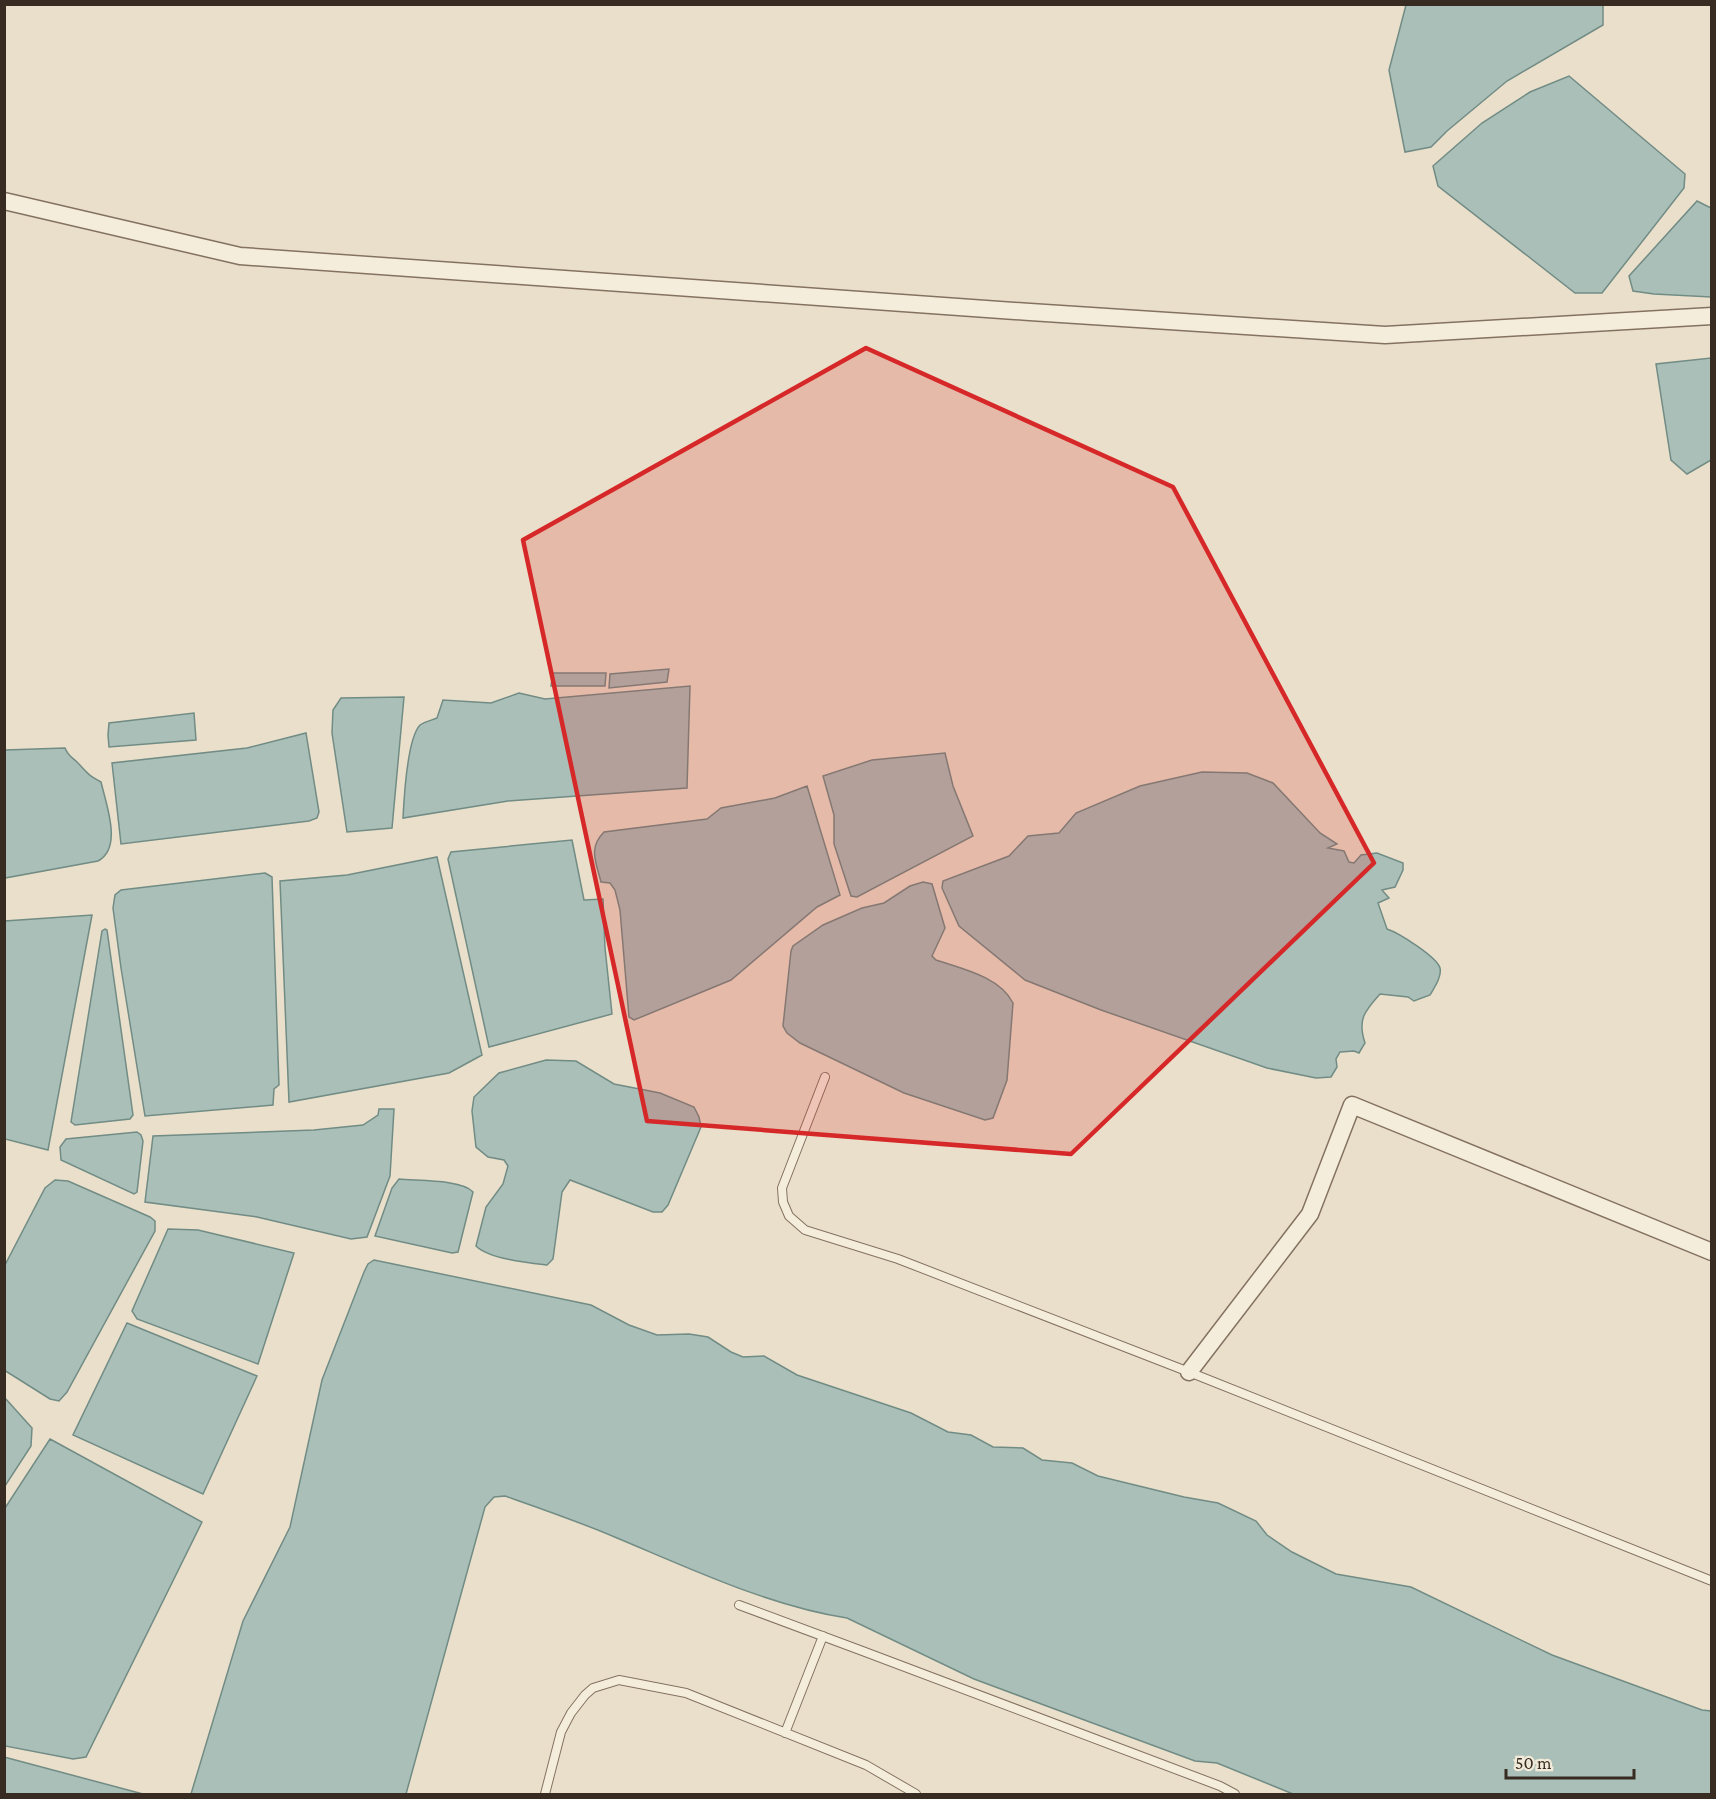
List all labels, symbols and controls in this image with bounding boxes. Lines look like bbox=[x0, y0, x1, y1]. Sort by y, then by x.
scale bar bbox=[1506, 1742, 1634, 1780]
text: 50 m bbox=[1515, 1753, 1552, 1773]

